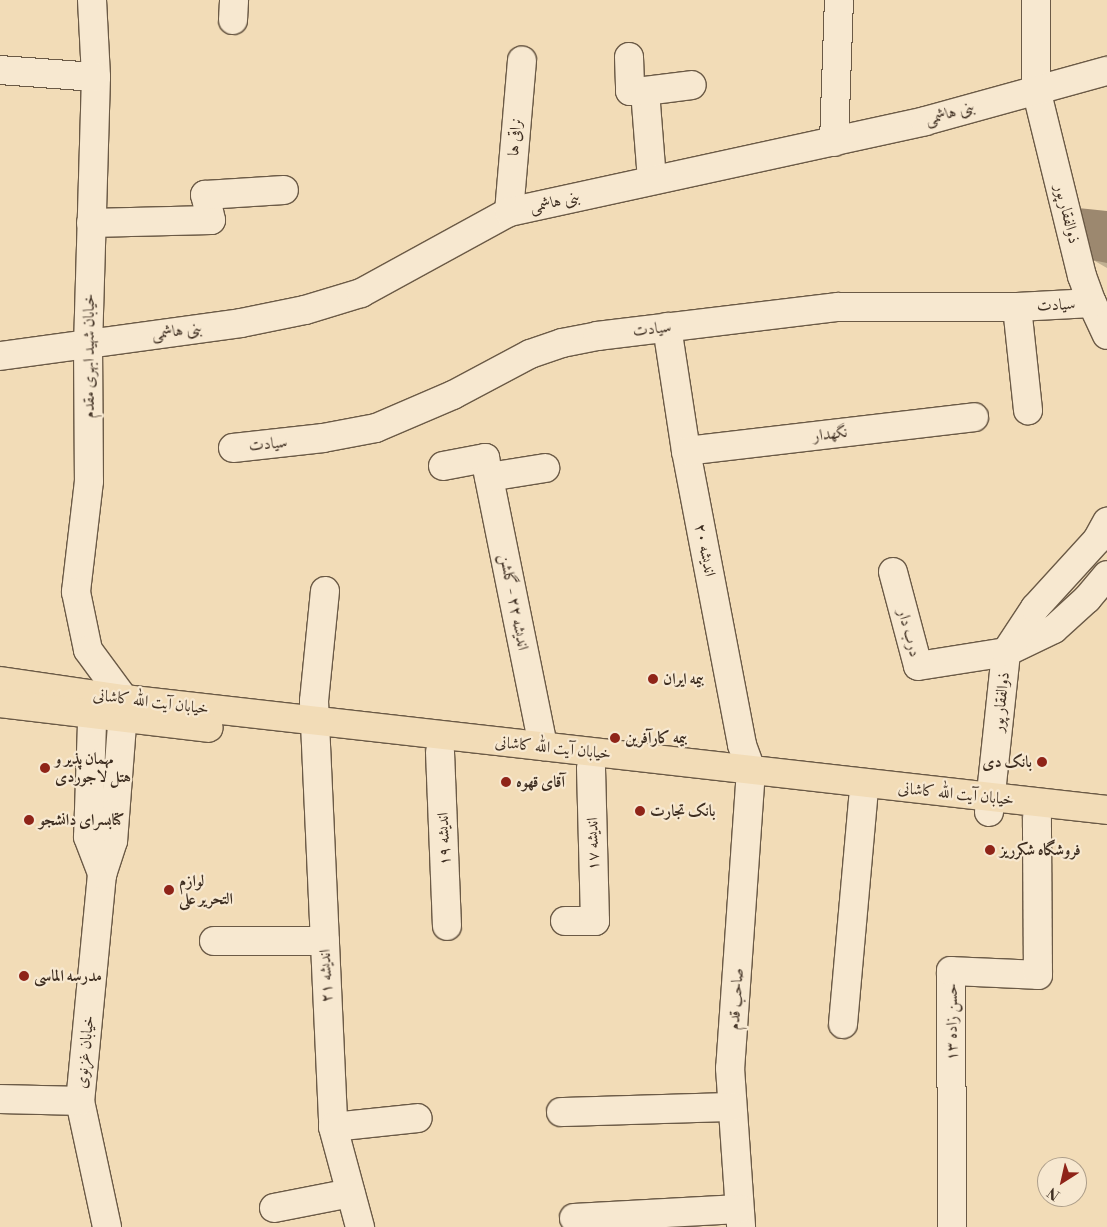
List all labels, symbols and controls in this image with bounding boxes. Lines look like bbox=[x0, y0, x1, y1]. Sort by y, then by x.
street label: بنی هاشمی bbox=[923, 97, 977, 129]
street label: نراقی ها bbox=[504, 117, 526, 157]
street label: ذوالفقار پور bbox=[1050, 182, 1084, 246]
street label: بنی هاشمی bbox=[528, 187, 582, 217]
street label: خیابان شهید ابهری مقدم bbox=[79, 294, 99, 418]
street label: سیادت bbox=[1036, 294, 1076, 316]
street label: سیادت bbox=[632, 317, 672, 341]
street label: بنی هاشمی bbox=[151, 318, 203, 344]
street label: نگهدار bbox=[812, 422, 848, 446]
street label: سیادت bbox=[248, 432, 288, 456]
street label: اندیشه ۲۰ bbox=[690, 522, 720, 578]
street label: اندیشه ۲۲ - گلشن bbox=[495, 552, 533, 652]
street label: درب دار bbox=[893, 607, 925, 659]
place label: بیمه ایران bbox=[663, 669, 704, 689]
street label: ذوالفقار پور bbox=[988, 671, 1014, 733]
marker: بیمه ایران bbox=[647, 673, 659, 685]
street label: خیابان آیت الله کاشانی bbox=[92, 685, 210, 719]
place label: بیمه کارآفرین bbox=[625, 728, 687, 748]
street label: خیابان آیت الله کاشانی bbox=[494, 732, 612, 764]
marker: بیمه کارآفرین bbox=[609, 732, 621, 744]
place label: مهمان پذیر و هتل لاجوردی bbox=[55, 749, 131, 787]
place label: بانک دی bbox=[982, 752, 1032, 772]
marker: بانک دی bbox=[1036, 756, 1048, 768]
marker: مهمان پذیر و هتل لاجوردی bbox=[39, 762, 51, 774]
place label: آقای قهوه bbox=[516, 772, 565, 792]
marker: آقای قهوه bbox=[500, 776, 512, 788]
street label: خیابان آیت الله کاشانی bbox=[897, 778, 1015, 810]
place label: بانک تجارت bbox=[650, 801, 716, 821]
marker: بانک تجارت bbox=[634, 805, 646, 817]
place label: کتابسرای دانشجو bbox=[39, 810, 124, 830]
street label: اندیشه ۱۹ bbox=[433, 812, 455, 866]
marker: کتابسرای دانشجو bbox=[23, 814, 35, 826]
street label: اندیشه ۱۷ bbox=[583, 817, 603, 871]
place label: فروشگاه شکرریز bbox=[1000, 840, 1081, 860]
marker: فروشگاه شکرریز bbox=[984, 844, 996, 856]
place label: لوازم التحریر علی bbox=[179, 871, 233, 909]
marker: لوازم التحریر علی bbox=[163, 884, 175, 896]
street label: اندیشه ۲۱ bbox=[315, 949, 337, 1003]
place label: مدرسه الماسی bbox=[34, 966, 102, 986]
street label: صاحب قدم bbox=[724, 967, 748, 1031]
marker: مدرسه الماسی bbox=[18, 970, 30, 982]
street label: حسن زاده ۱۳ bbox=[942, 983, 962, 1061]
street label: خیابان غزنوی bbox=[72, 1015, 98, 1089]
north arrow bbox=[1037, 1157, 1087, 1207]
text: N bbox=[1044, 1183, 1064, 1204]

